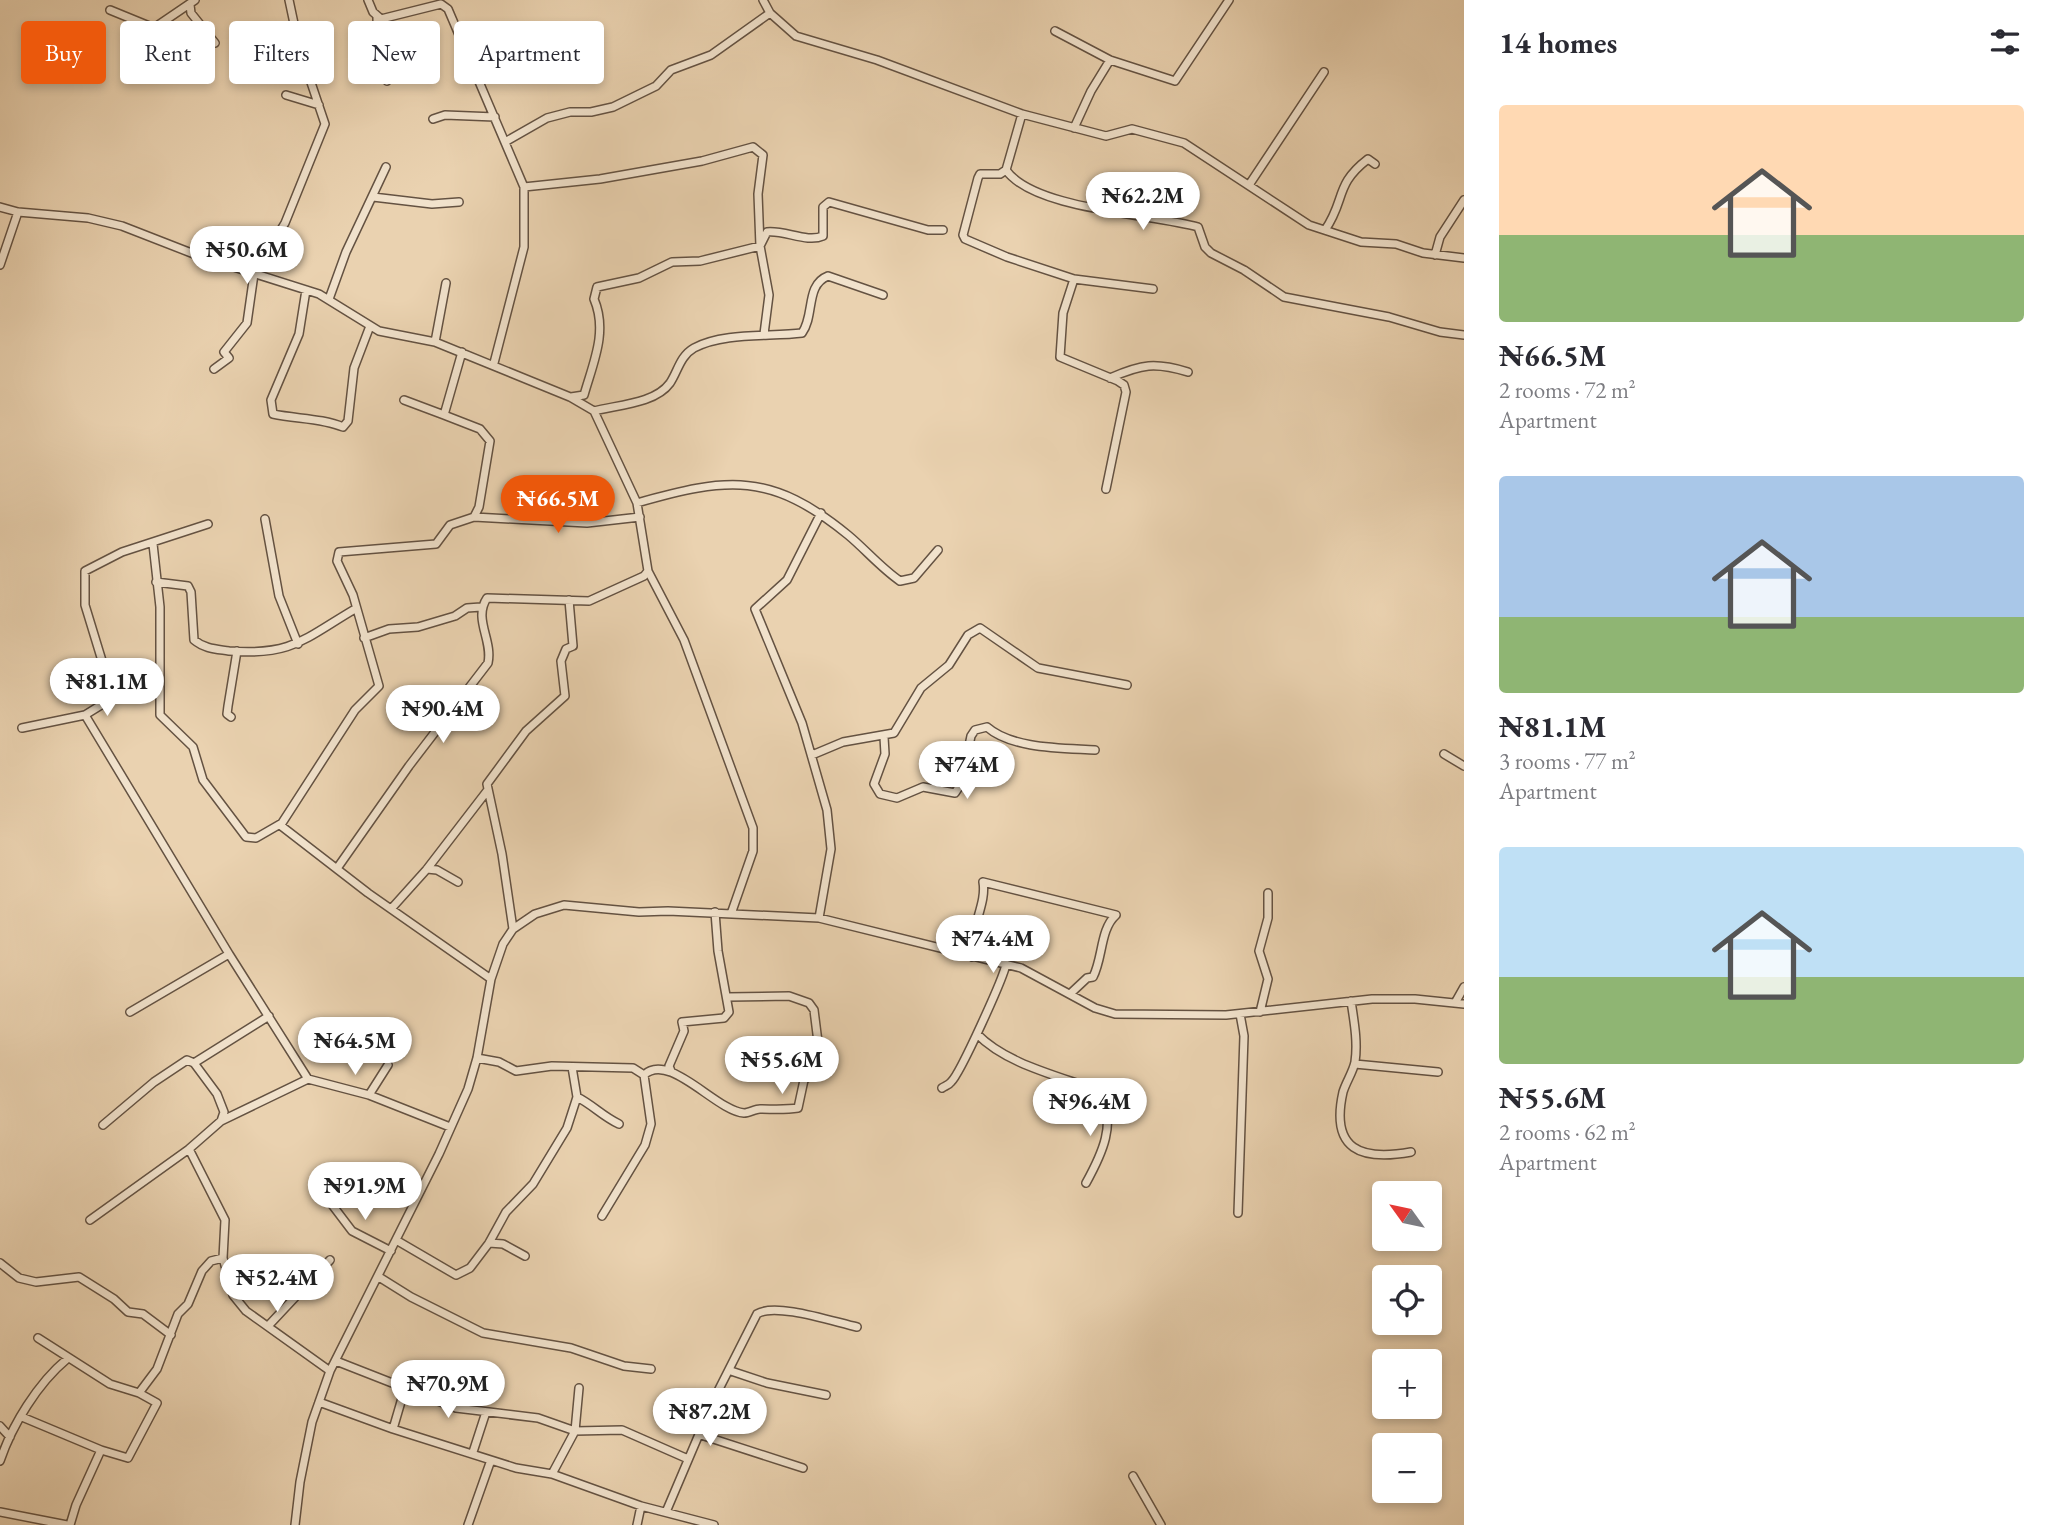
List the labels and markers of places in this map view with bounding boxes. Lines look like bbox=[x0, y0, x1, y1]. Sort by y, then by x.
pin: ₦62.2M bbox=[1086, 173, 1200, 232]
pin: ₦50.6M bbox=[190, 226, 304, 286]
pin: ₦66.5M bbox=[501, 476, 615, 535]
pin: ₦81.1M bbox=[50, 658, 164, 718]
pin: ₦90.4M bbox=[386, 686, 500, 745]
pin: ₦74M bbox=[926, 742, 1008, 801]
pin: ₦74.4M bbox=[936, 916, 1050, 975]
pin: ₦64.5M bbox=[298, 1018, 412, 1077]
pin: ₦55.6M bbox=[725, 1036, 839, 1096]
pin: ₦96.4M bbox=[1033, 1078, 1147, 1138]
pin: ₦91.9M bbox=[308, 1162, 422, 1222]
pin: ₦52.4M bbox=[220, 1254, 334, 1314]
pin: ₦70.9M bbox=[391, 1360, 505, 1420]
pin: ₦87.2M bbox=[653, 1388, 767, 1448]

